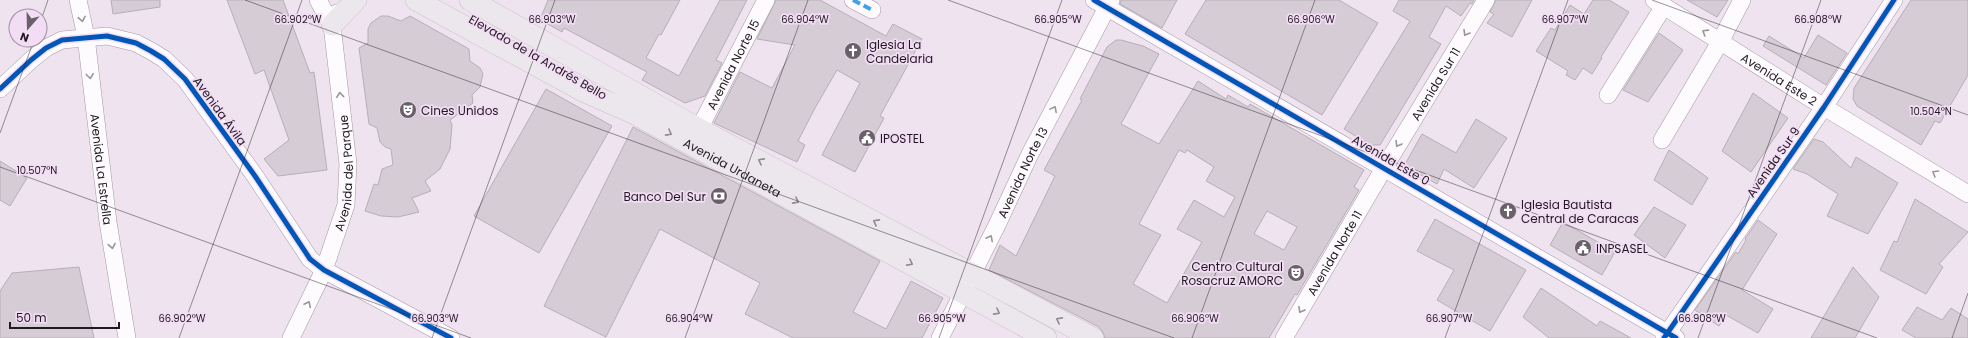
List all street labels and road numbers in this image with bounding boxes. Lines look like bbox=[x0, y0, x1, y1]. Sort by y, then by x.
street label: Elevado de la Andrés Bello bbox=[466, 10, 611, 104]
street label: Avenida Norte 15 bbox=[702, 16, 763, 112]
street label: Avenida Sur 11 bbox=[1407, 44, 1464, 123]
street label: Avenida Este 2 bbox=[1738, 49, 1821, 109]
street label: Avenida Ávila bbox=[189, 73, 251, 149]
street label: Avenida La Estrella bbox=[87, 113, 117, 226]
street label: Avenida del Parque bbox=[329, 114, 357, 233]
street label: Avenida Sur 9 bbox=[1742, 123, 1804, 201]
street label: Avenida Norte 13 bbox=[993, 124, 1051, 220]
street label: Avenida Este 0 bbox=[1349, 131, 1433, 189]
street label: Avenida Urdaneta bbox=[681, 134, 784, 201]
street label: Avenida Norte 11 bbox=[1303, 207, 1366, 298]

